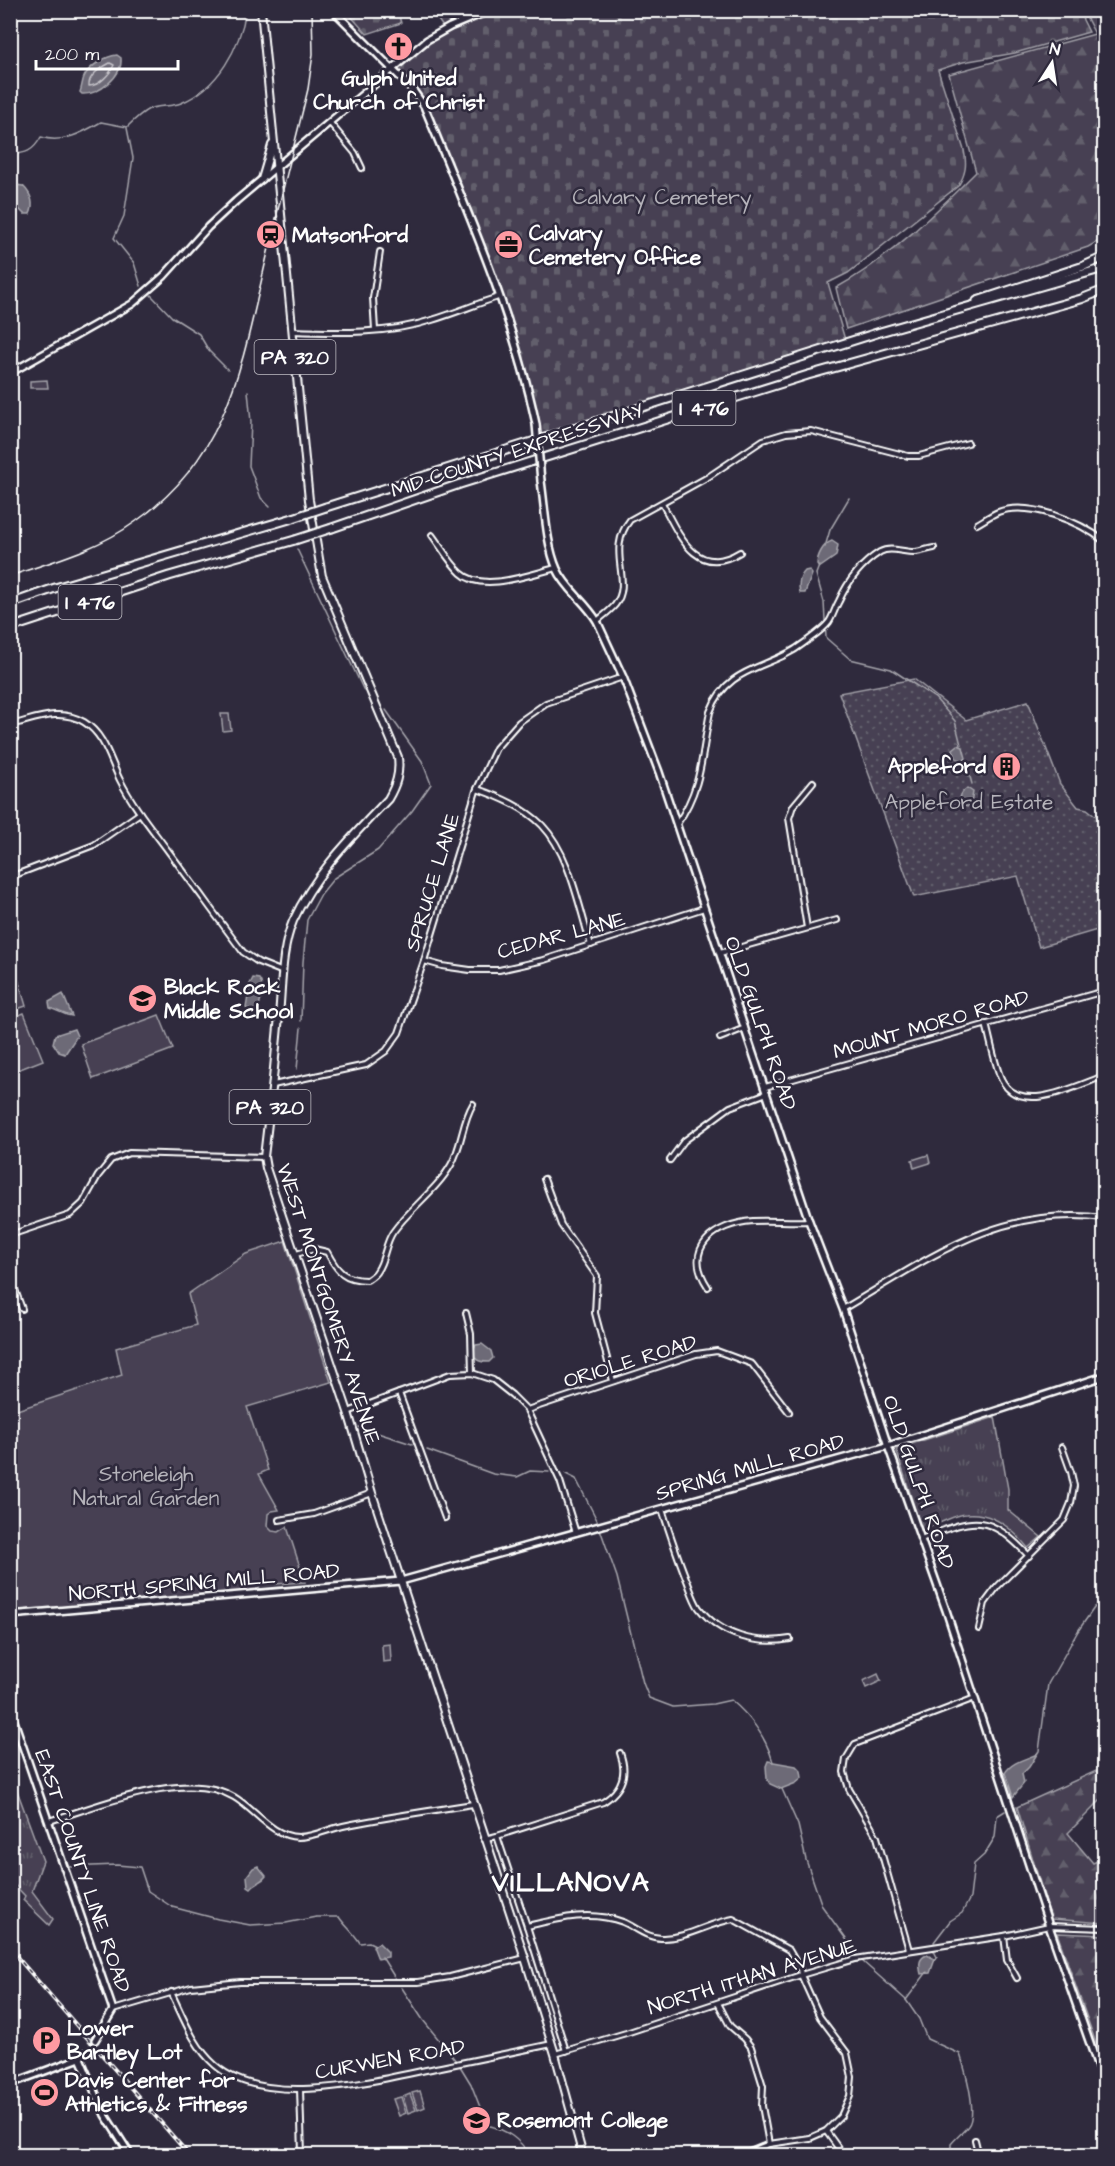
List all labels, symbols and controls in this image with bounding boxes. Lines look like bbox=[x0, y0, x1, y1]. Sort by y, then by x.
church icon: Gulph United Church of Christ bbox=[383, 31, 415, 63]
scale bar bbox=[36, 33, 178, 71]
north arrow bbox=[1022, 33, 1082, 93]
text: N bbox=[1048, 38, 1062, 61]
text: 200 m bbox=[45, 42, 99, 67]
place label: Gulph United Church of Christ bbox=[313, 64, 485, 117]
park label: Calvary Cemetery bbox=[573, 183, 752, 214]
station icon: Matsonford bbox=[255, 219, 287, 251]
place label: Calvary Cemetery Office bbox=[529, 219, 702, 275]
place label: Matsonford bbox=[292, 221, 408, 250]
office icon: Calvary Cemetery Office bbox=[492, 229, 524, 261]
road number: PA 320 bbox=[254, 340, 336, 374]
road number: I 476 bbox=[672, 391, 736, 425]
street label: MID-COUNTY EXPRESSWAY bbox=[387, 396, 647, 505]
road number: I 476 bbox=[58, 585, 122, 619]
building icon: Appleford bbox=[991, 750, 1023, 782]
place label: Appleford bbox=[888, 752, 986, 782]
park label: Appleford Estate bbox=[885, 788, 1053, 818]
street label: SPRUCE LANE bbox=[398, 809, 467, 955]
street label: CEDAR LANE bbox=[494, 904, 629, 966]
street label: OLD GULPH ROAD bbox=[717, 932, 804, 1114]
place label: Black Rock Middle School bbox=[164, 973, 294, 1026]
street label: MOUNT MORO ROAD bbox=[830, 982, 1033, 1066]
school or university icon: Black Rock Middle School bbox=[127, 983, 159, 1015]
road number: PA 320 bbox=[230, 1090, 310, 1124]
street label: WEST MONTGOMERY AVENUE bbox=[269, 1160, 388, 1449]
street label: ORIOLE ROAD bbox=[560, 1327, 701, 1395]
street label: OLD GULPH ROAD bbox=[875, 1391, 962, 1573]
street label: SPRING MILL ROAD bbox=[652, 1427, 848, 1508]
park label: Stoneleigh Natural Garden bbox=[73, 1460, 219, 1513]
street label: NORTH SPRING MILL ROAD bbox=[67, 1556, 341, 1609]
street label: EAST COUNTY LINE ROAD bbox=[27, 1746, 138, 1997]
district label: VILLANOVA bbox=[491, 1864, 650, 1902]
street label: NORTH ITHAN AVENUE bbox=[644, 1931, 861, 2022]
place label: Lower Bartley Lot bbox=[67, 2014, 183, 2070]
parking icon: Lower Bartley Lot bbox=[30, 2024, 62, 2056]
street label: CURWEN ROAD bbox=[313, 2032, 468, 2087]
place label: Davis Center for Athletics & Fitness bbox=[65, 2066, 248, 2119]
sports icon: Davis Center for Athletics & Fitness bbox=[28, 2076, 60, 2108]
school or university icon: Rosemont College bbox=[460, 2104, 492, 2136]
place label: Rosemont College bbox=[497, 2106, 669, 2137]

